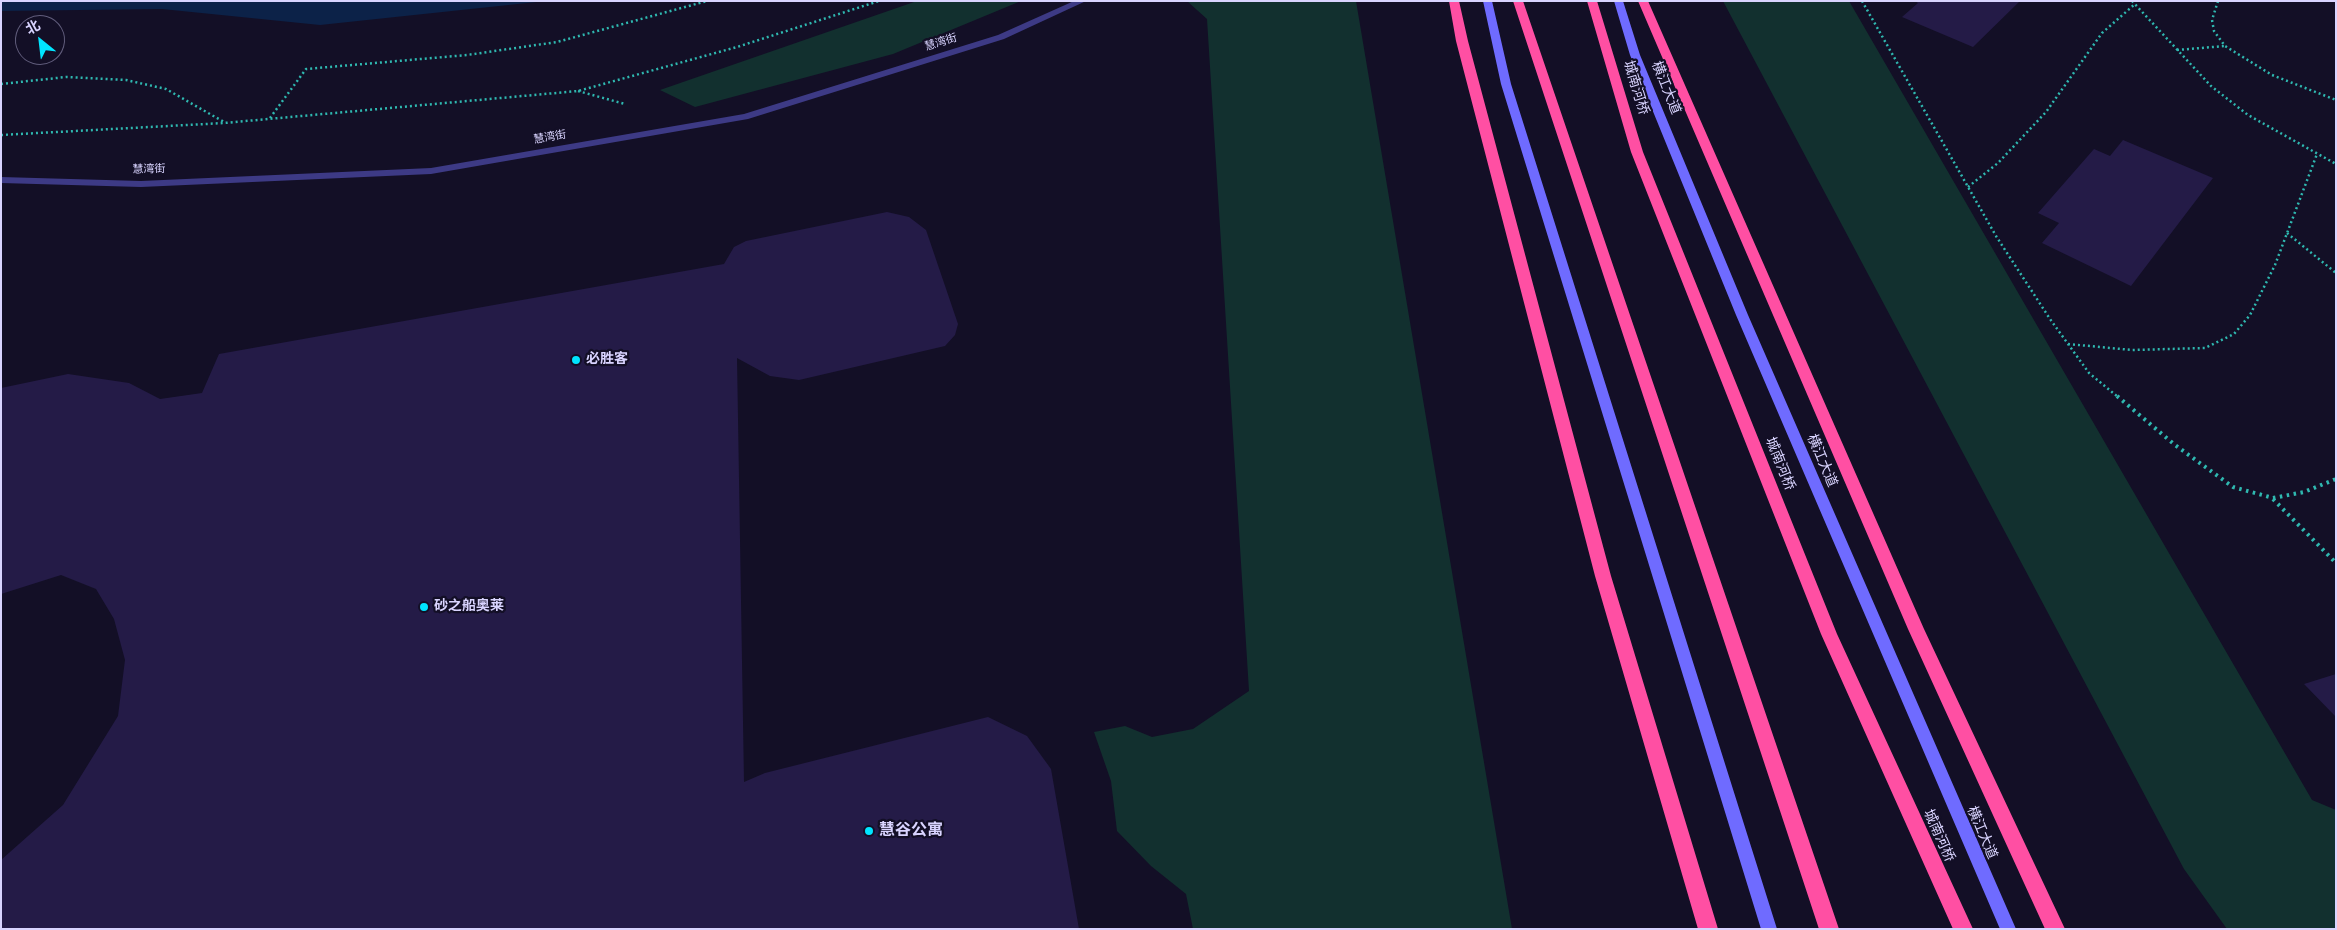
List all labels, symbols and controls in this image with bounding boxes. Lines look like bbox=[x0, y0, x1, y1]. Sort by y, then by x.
north arrow bbox=[15, 15, 65, 65]
text: 北 bbox=[22, 16, 44, 40]
street label: 慧湾街 bbox=[923, 32, 959, 54]
street label: 城南河桥 bbox=[1619, 59, 1651, 117]
street label: 横江大道 bbox=[1647, 59, 1683, 117]
street label: 慧湾街 bbox=[533, 129, 567, 147]
street label: 慧湾街 bbox=[132, 163, 166, 177]
place label: 必胜客 bbox=[586, 352, 628, 368]
marker: 必胜客 bbox=[570, 354, 582, 366]
street label: 横江大道 bbox=[1802, 432, 1840, 490]
street label: 城南河桥 bbox=[1761, 435, 1797, 493]
place label: 砂之船奥莱 bbox=[434, 599, 504, 615]
marker: 砂之船奥莱 bbox=[418, 601, 430, 613]
street label: 横江大道 bbox=[1962, 804, 2000, 862]
street label: 城南河桥 bbox=[1919, 807, 1957, 865]
place label: 慧谷公寓 bbox=[879, 821, 943, 841]
marker: 慧谷公寓 bbox=[863, 825, 875, 837]

